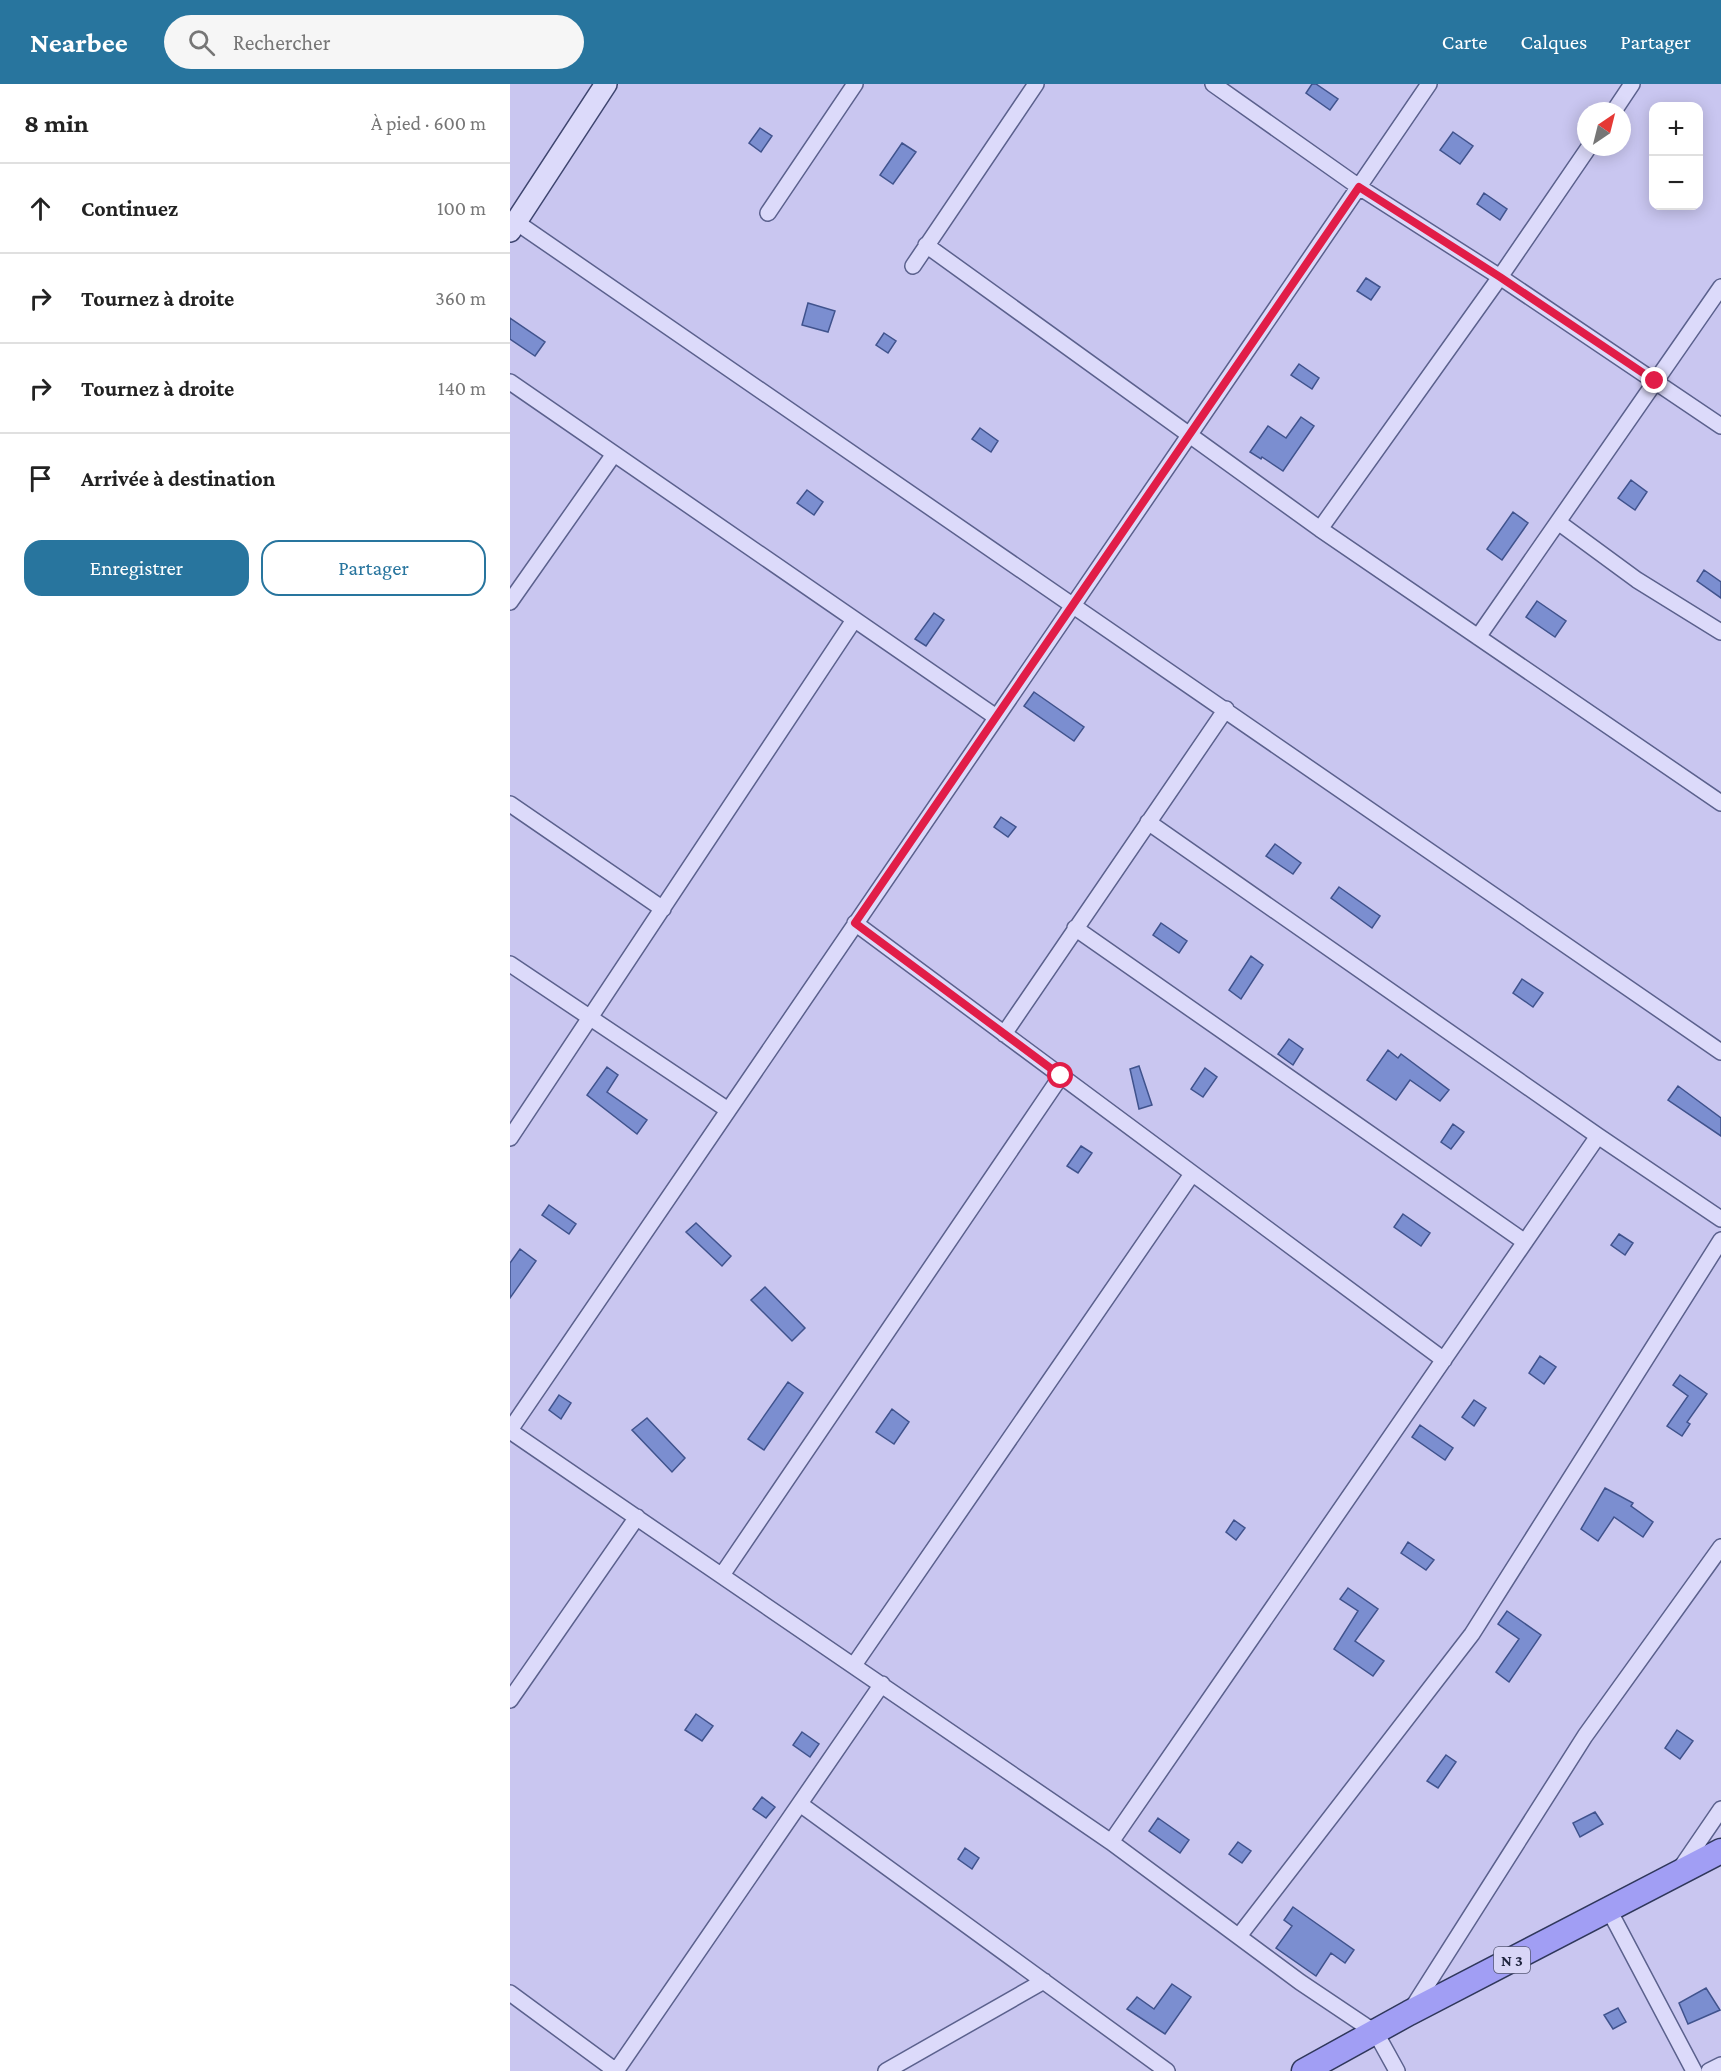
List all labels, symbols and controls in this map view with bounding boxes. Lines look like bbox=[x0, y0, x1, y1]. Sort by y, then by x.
search box bbox=[164, 15, 584, 69]
icon: search bbox=[185, 26, 218, 59]
text: Nearbee bbox=[30, 27, 128, 58]
text: Rechercher bbox=[233, 30, 331, 55]
text: Carte bbox=[1442, 30, 1487, 54]
text: Calques bbox=[1520, 30, 1587, 54]
text: Partager bbox=[1620, 30, 1691, 54]
north arrow bbox=[1577, 102, 1631, 156]
map controls bbox=[1649, 102, 1703, 210]
button: + bbox=[1649, 102, 1703, 156]
text: 8 min bbox=[24, 109, 89, 138]
text: À pied · 600 m bbox=[371, 112, 486, 134]
button: − bbox=[1649, 156, 1703, 210]
icon: ahead bbox=[24, 192, 57, 225]
text: Continuez bbox=[81, 196, 178, 221]
text: 100 m bbox=[437, 197, 486, 219]
icon: right bbox=[24, 282, 57, 315]
text: Tournez à droite bbox=[81, 286, 234, 311]
text: 360 m bbox=[435, 287, 486, 309]
route end bbox=[1641, 367, 1667, 393]
icon: right bbox=[24, 372, 57, 405]
text: Tournez à droite bbox=[81, 376, 234, 401]
text: 140 m bbox=[438, 377, 486, 399]
icon: arrive bbox=[24, 462, 57, 495]
text: Arrivée à destination bbox=[81, 466, 275, 491]
button: Enregistrer bbox=[24, 540, 249, 596]
button: Partager bbox=[261, 540, 486, 596]
route start bbox=[1047, 1062, 1073, 1088]
road number: N 3 bbox=[1494, 1947, 1530, 1973]

